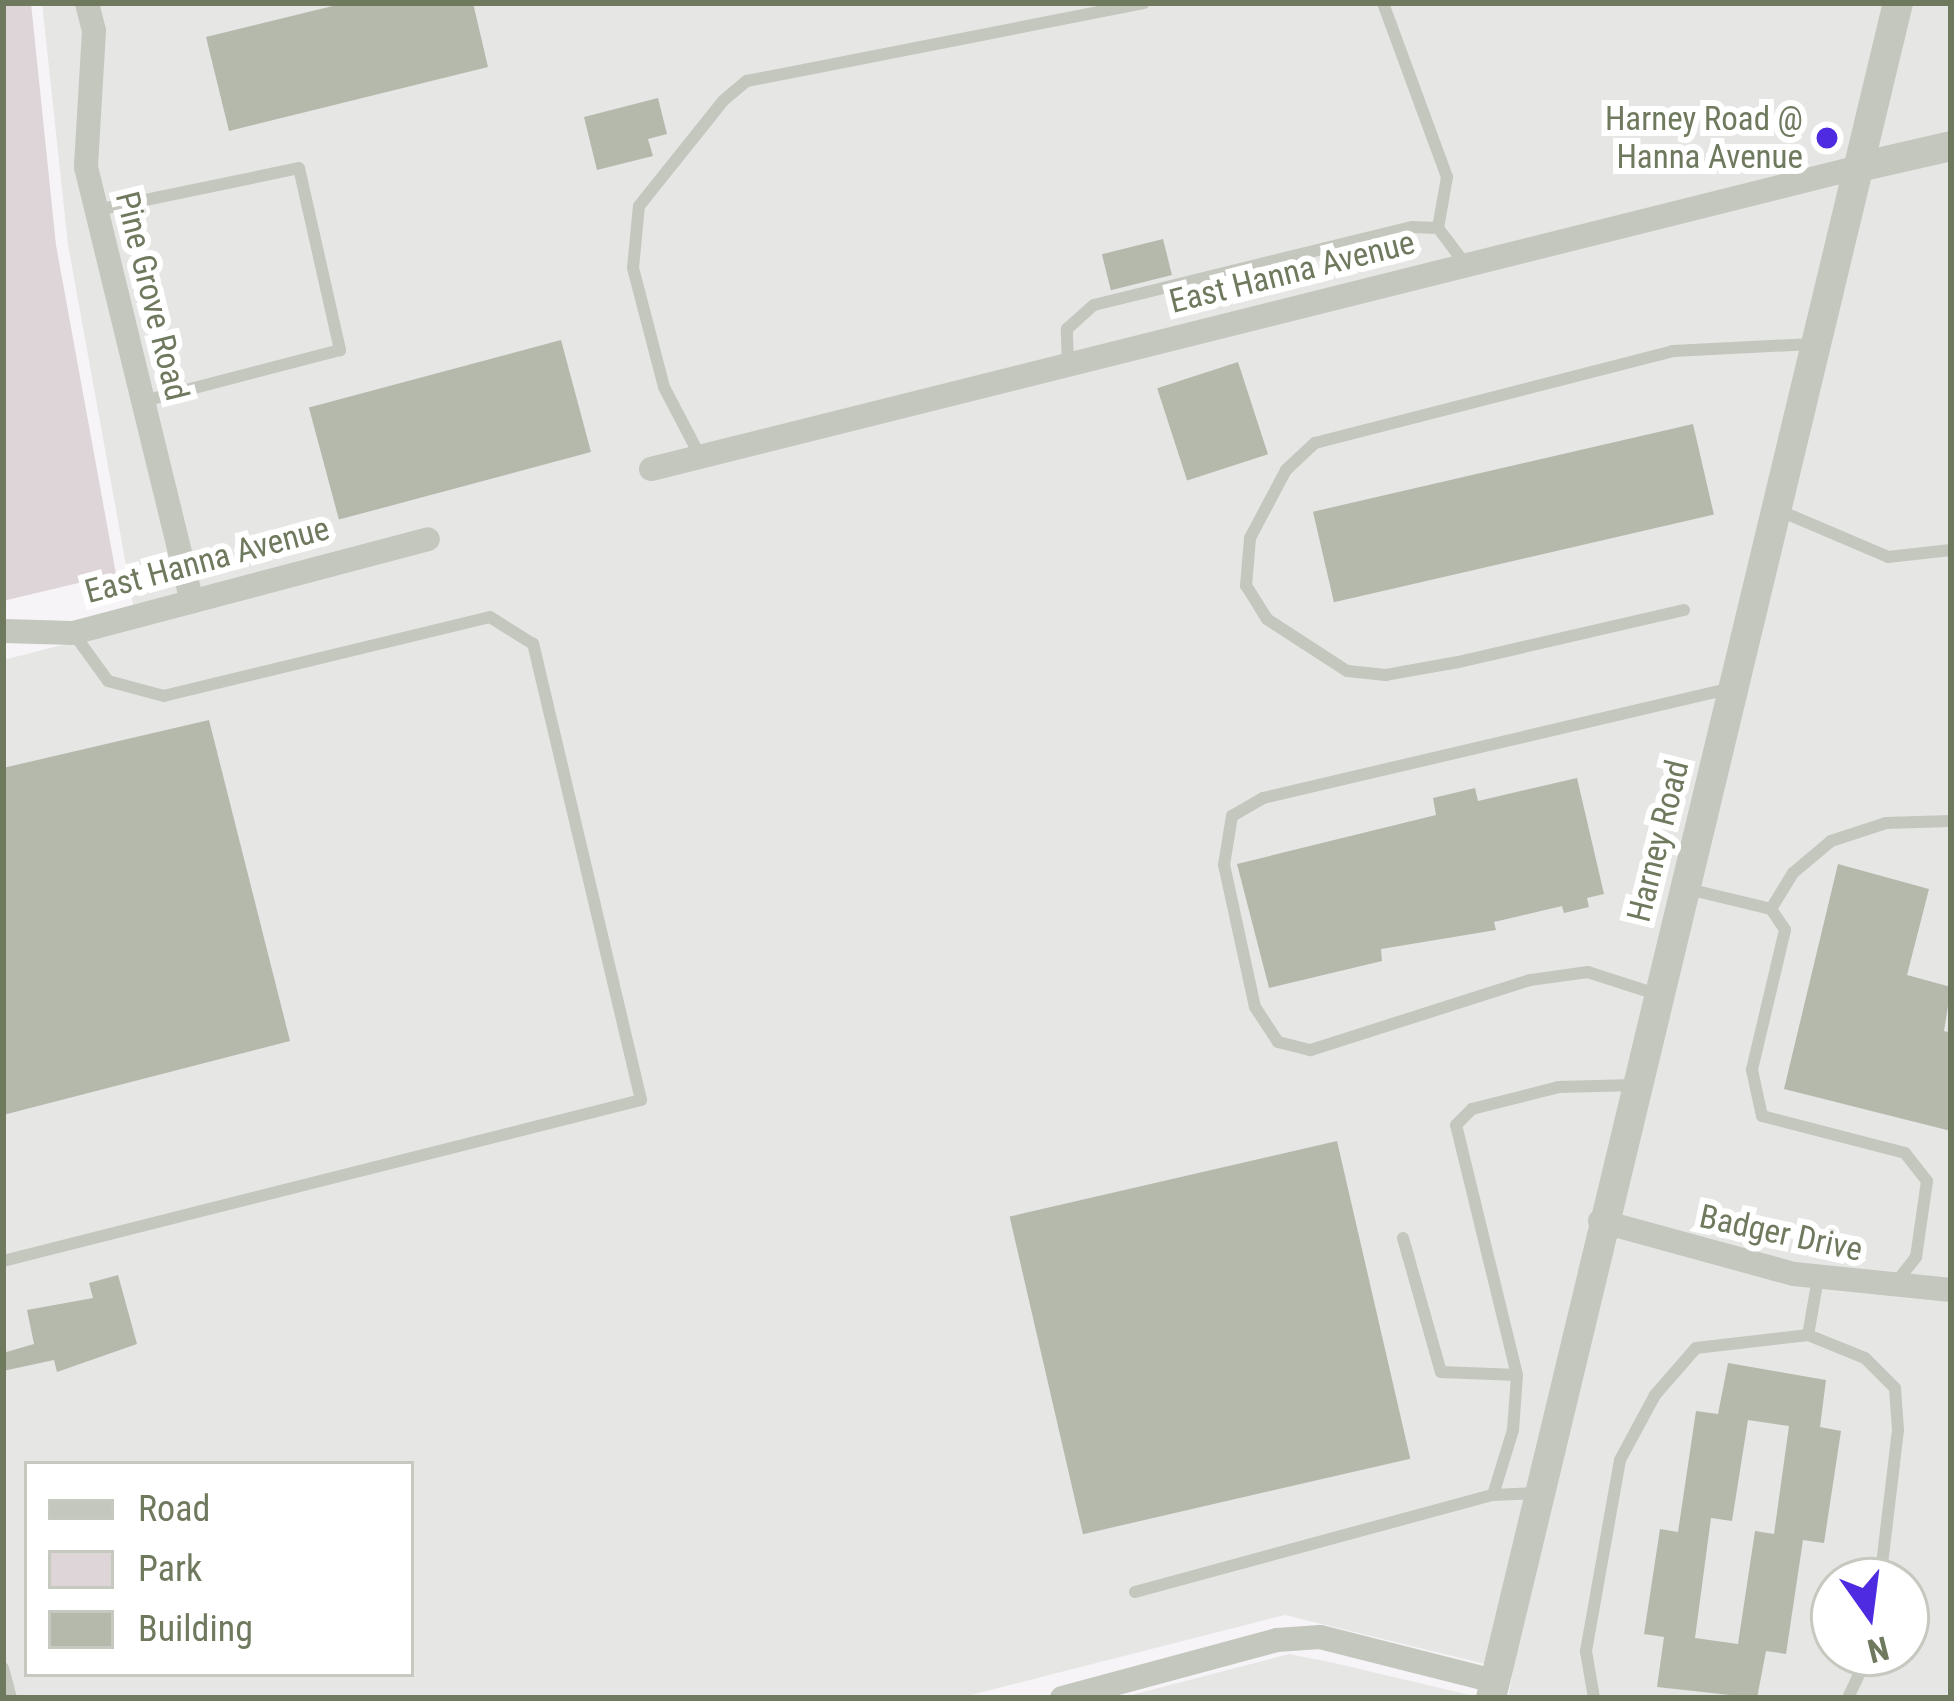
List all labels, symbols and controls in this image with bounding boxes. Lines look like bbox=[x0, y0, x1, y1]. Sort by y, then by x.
place label: Harney Road @ Hanna Avenue bbox=[1605, 99, 1803, 177]
marker: Harney Road @ Hanna Avenue bbox=[1814, 125, 1840, 151]
street label: Pine Grove Road bbox=[107, 188, 197, 404]
street label: East Hanna Avenue bbox=[1165, 222, 1419, 322]
street label: East Hanna Avenue bbox=[81, 508, 333, 612]
street label: Harney Road bbox=[1619, 756, 1697, 926]
street label: Badger Drive bbox=[1696, 1196, 1866, 1270]
legend bbox=[24, 1461, 414, 1677]
text: Road bbox=[138, 1488, 210, 1530]
text: Park bbox=[138, 1548, 202, 1590]
north arrow bbox=[1810, 1557, 1930, 1677]
text: Building bbox=[138, 1608, 253, 1650]
text: N bbox=[1864, 1628, 1893, 1671]

